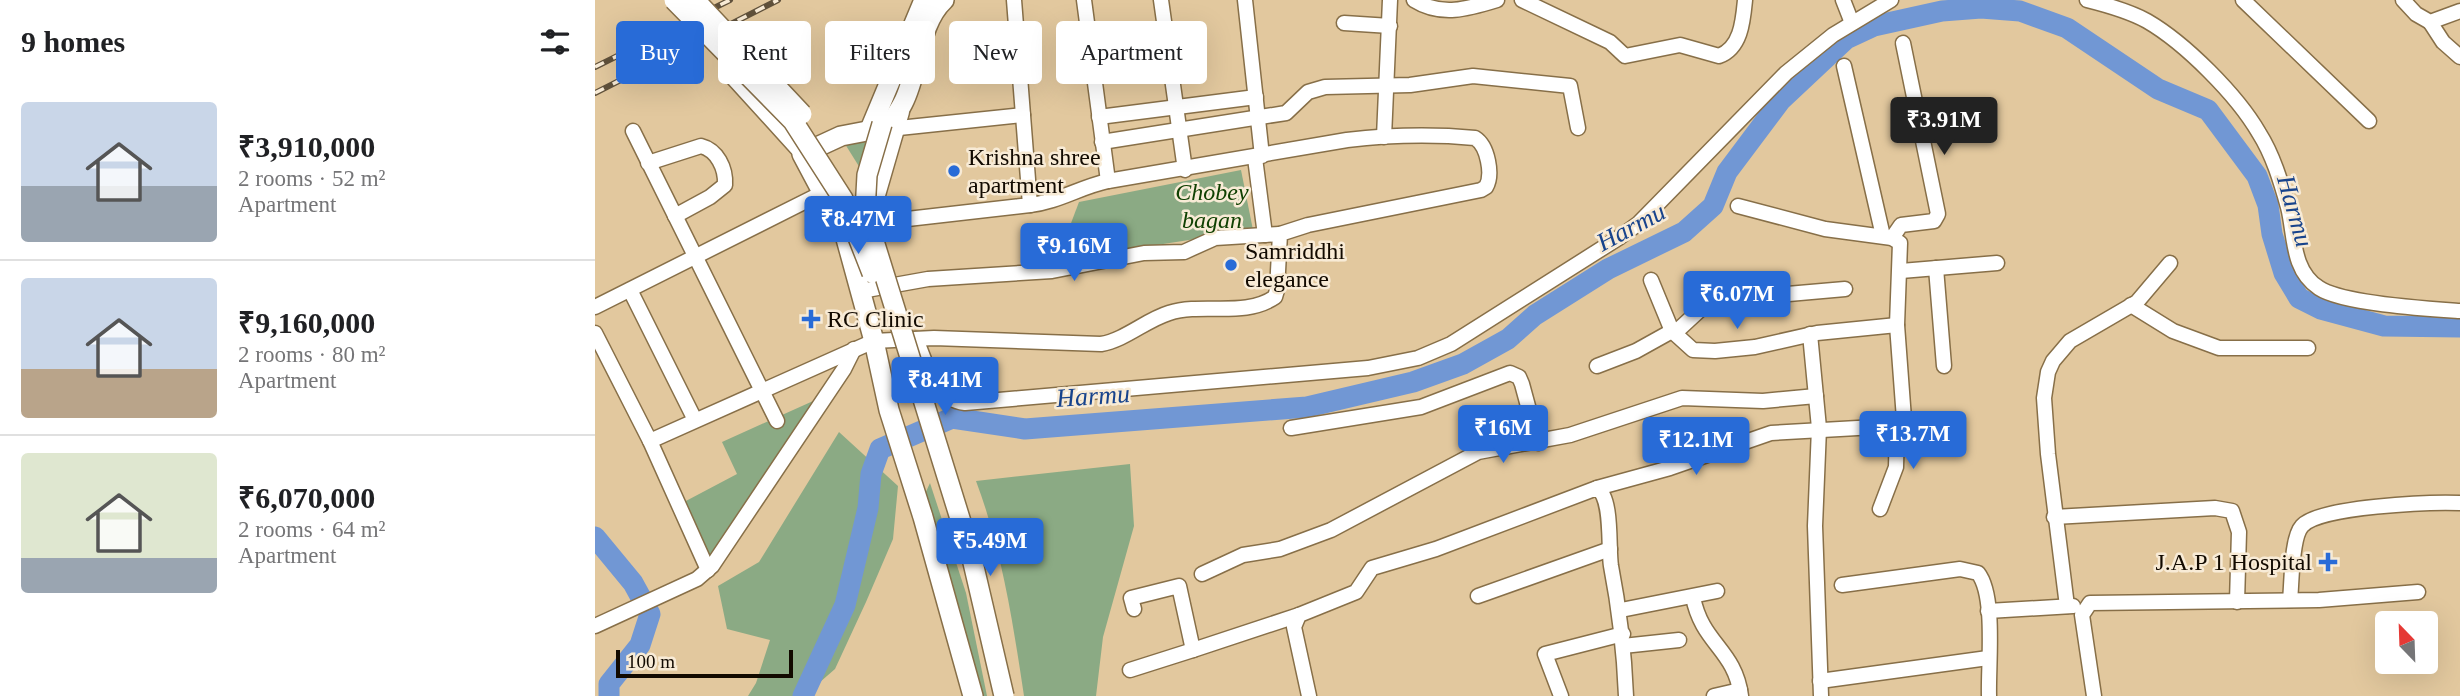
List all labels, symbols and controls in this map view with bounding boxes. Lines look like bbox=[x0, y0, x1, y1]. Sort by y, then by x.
chip: Buy bbox=[616, 21, 704, 84]
chip: Rent bbox=[718, 21, 811, 84]
chip: Filters bbox=[825, 21, 935, 84]
chip: New bbox=[949, 21, 1042, 84]
chip: Apartment bbox=[1056, 21, 1207, 84]
icon: filters bbox=[536, 23, 574, 61]
text: 9 homes bbox=[21, 25, 125, 58]
pin: ₹3.91M bbox=[1887, 97, 2001, 157]
text: ₹3.91M bbox=[1906, 107, 1982, 132]
icon: home bbox=[77, 130, 161, 214]
text: ₹3,910,000 bbox=[238, 130, 375, 163]
place label: Krishna shree apartment bbox=[968, 144, 1101, 198]
marker: Krishna shree apartment bbox=[946, 163, 962, 179]
text: 2 rooms · 52 m² bbox=[238, 166, 385, 191]
water label: Harmu bbox=[2271, 171, 2319, 250]
park label: Chobey bagan bbox=[1175, 179, 1249, 233]
text: Apartment bbox=[238, 192, 336, 217]
pin: ₹8.47M bbox=[801, 196, 915, 256]
water label: Harmu bbox=[1591, 197, 1670, 258]
text: ₹8.47M bbox=[820, 206, 896, 231]
pin: ₹9.16M bbox=[1017, 224, 1131, 283]
text: ₹9.16M bbox=[1036, 233, 1112, 258]
place label: Samriddhi elegance bbox=[1245, 238, 1345, 292]
marker: Samriddhi elegance bbox=[1223, 257, 1239, 273]
pin: ₹6.07M bbox=[1680, 272, 1794, 331]
text: ₹6.07M bbox=[1699, 281, 1775, 306]
icon: home bbox=[77, 306, 161, 390]
text: ₹9,160,000 bbox=[238, 306, 375, 339]
place label: RC Clinic bbox=[827, 306, 924, 332]
marker: RC Clinic bbox=[801, 309, 821, 329]
text: 2 rooms · 80 m² bbox=[238, 342, 385, 367]
pin: ₹8.41M bbox=[888, 358, 1002, 417]
text: ₹8.41M bbox=[907, 367, 983, 392]
text: Apartment bbox=[238, 368, 336, 393]
water label: Harmu bbox=[1054, 379, 1131, 413]
pin: ₹16M bbox=[1462, 406, 1544, 465]
pin: ₹13.7M bbox=[1856, 412, 1970, 471]
text: ₹16M bbox=[1474, 415, 1532, 440]
pin: ₹12.1M bbox=[1639, 418, 1753, 477]
text: ₹13.7M bbox=[1875, 421, 1951, 446]
text: ₹12.1M bbox=[1658, 427, 1734, 452]
icon: home bbox=[77, 481, 161, 565]
text: ₹6,070,000 bbox=[238, 481, 375, 514]
text: 2 rooms · 64 m² bbox=[238, 517, 385, 542]
pin: ₹5.49M bbox=[933, 518, 1047, 578]
text: ₹5.49M bbox=[952, 528, 1028, 553]
text: Apartment bbox=[238, 543, 336, 568]
place label: J.A.P 1 Hospital bbox=[2156, 549, 2312, 575]
marker: J.A.P 1 Hospital bbox=[2318, 552, 2338, 572]
north arrow bbox=[2375, 611, 2438, 674]
map controls bbox=[2375, 611, 2438, 674]
scale bar bbox=[616, 647, 793, 679]
text: 100 m bbox=[627, 651, 675, 672]

